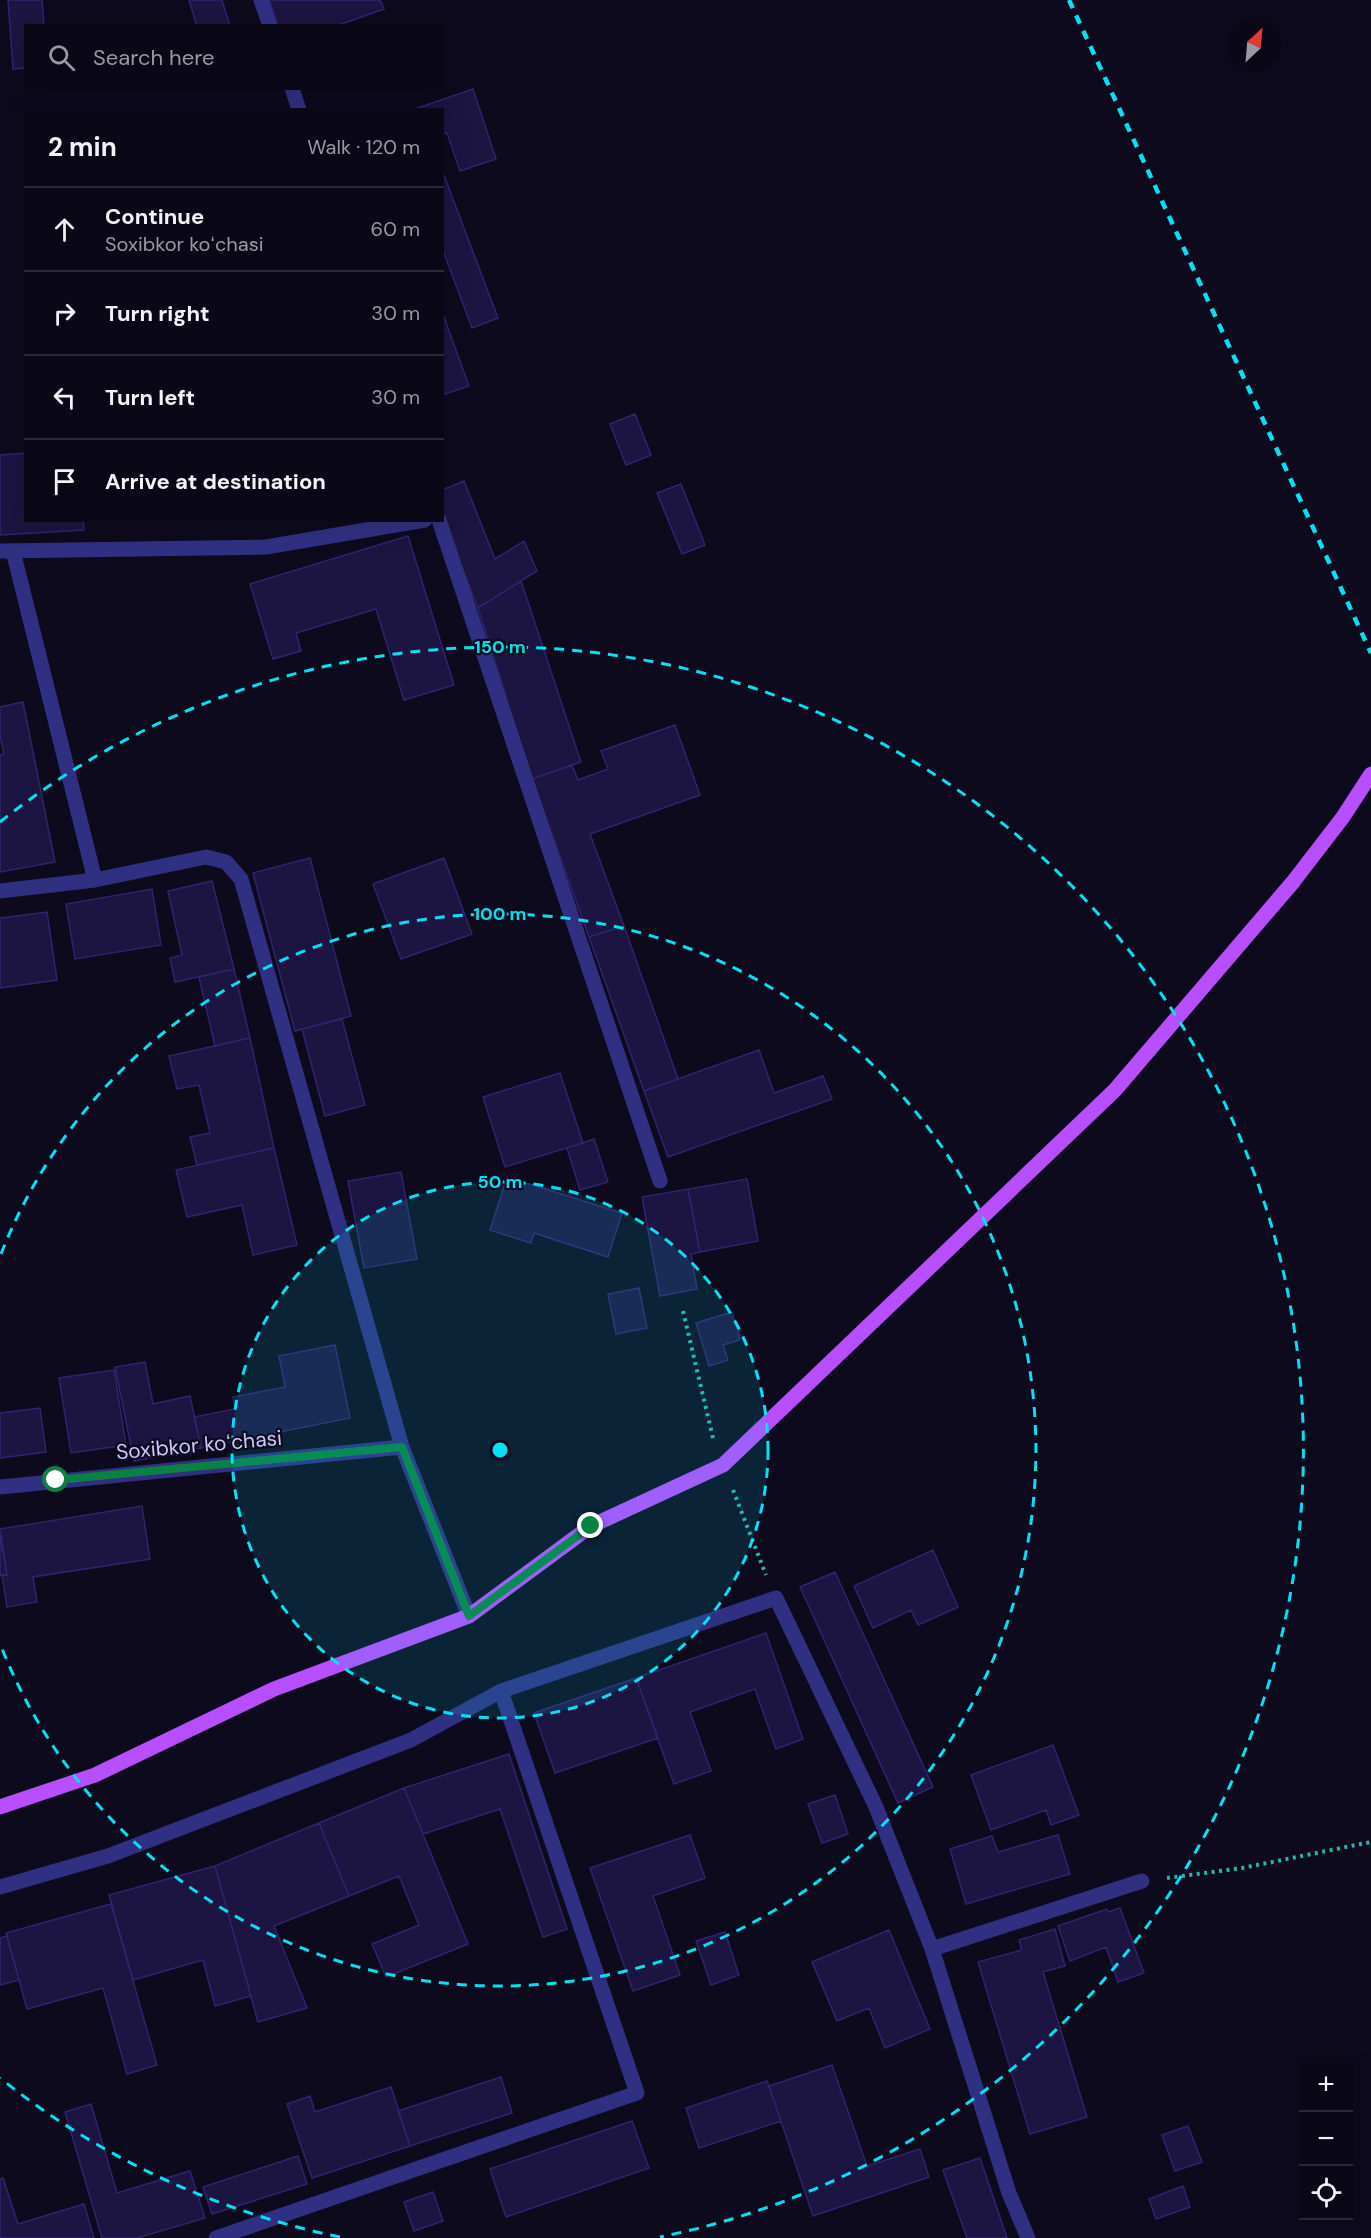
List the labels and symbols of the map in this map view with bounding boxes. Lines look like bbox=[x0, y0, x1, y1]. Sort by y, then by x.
north arrow bbox=[1227, 18, 1281, 72]
text: 150 m bbox=[474, 635, 526, 659]
text: 100 m bbox=[473, 902, 527, 926]
text: 50 m bbox=[477, 1170, 523, 1194]
street label: Soxibkor koʻchasi bbox=[115, 1424, 283, 1466]
centre of rings bbox=[490, 1440, 510, 1460]
route start bbox=[42, 1466, 68, 1492]
route end bbox=[577, 1512, 603, 1538]

